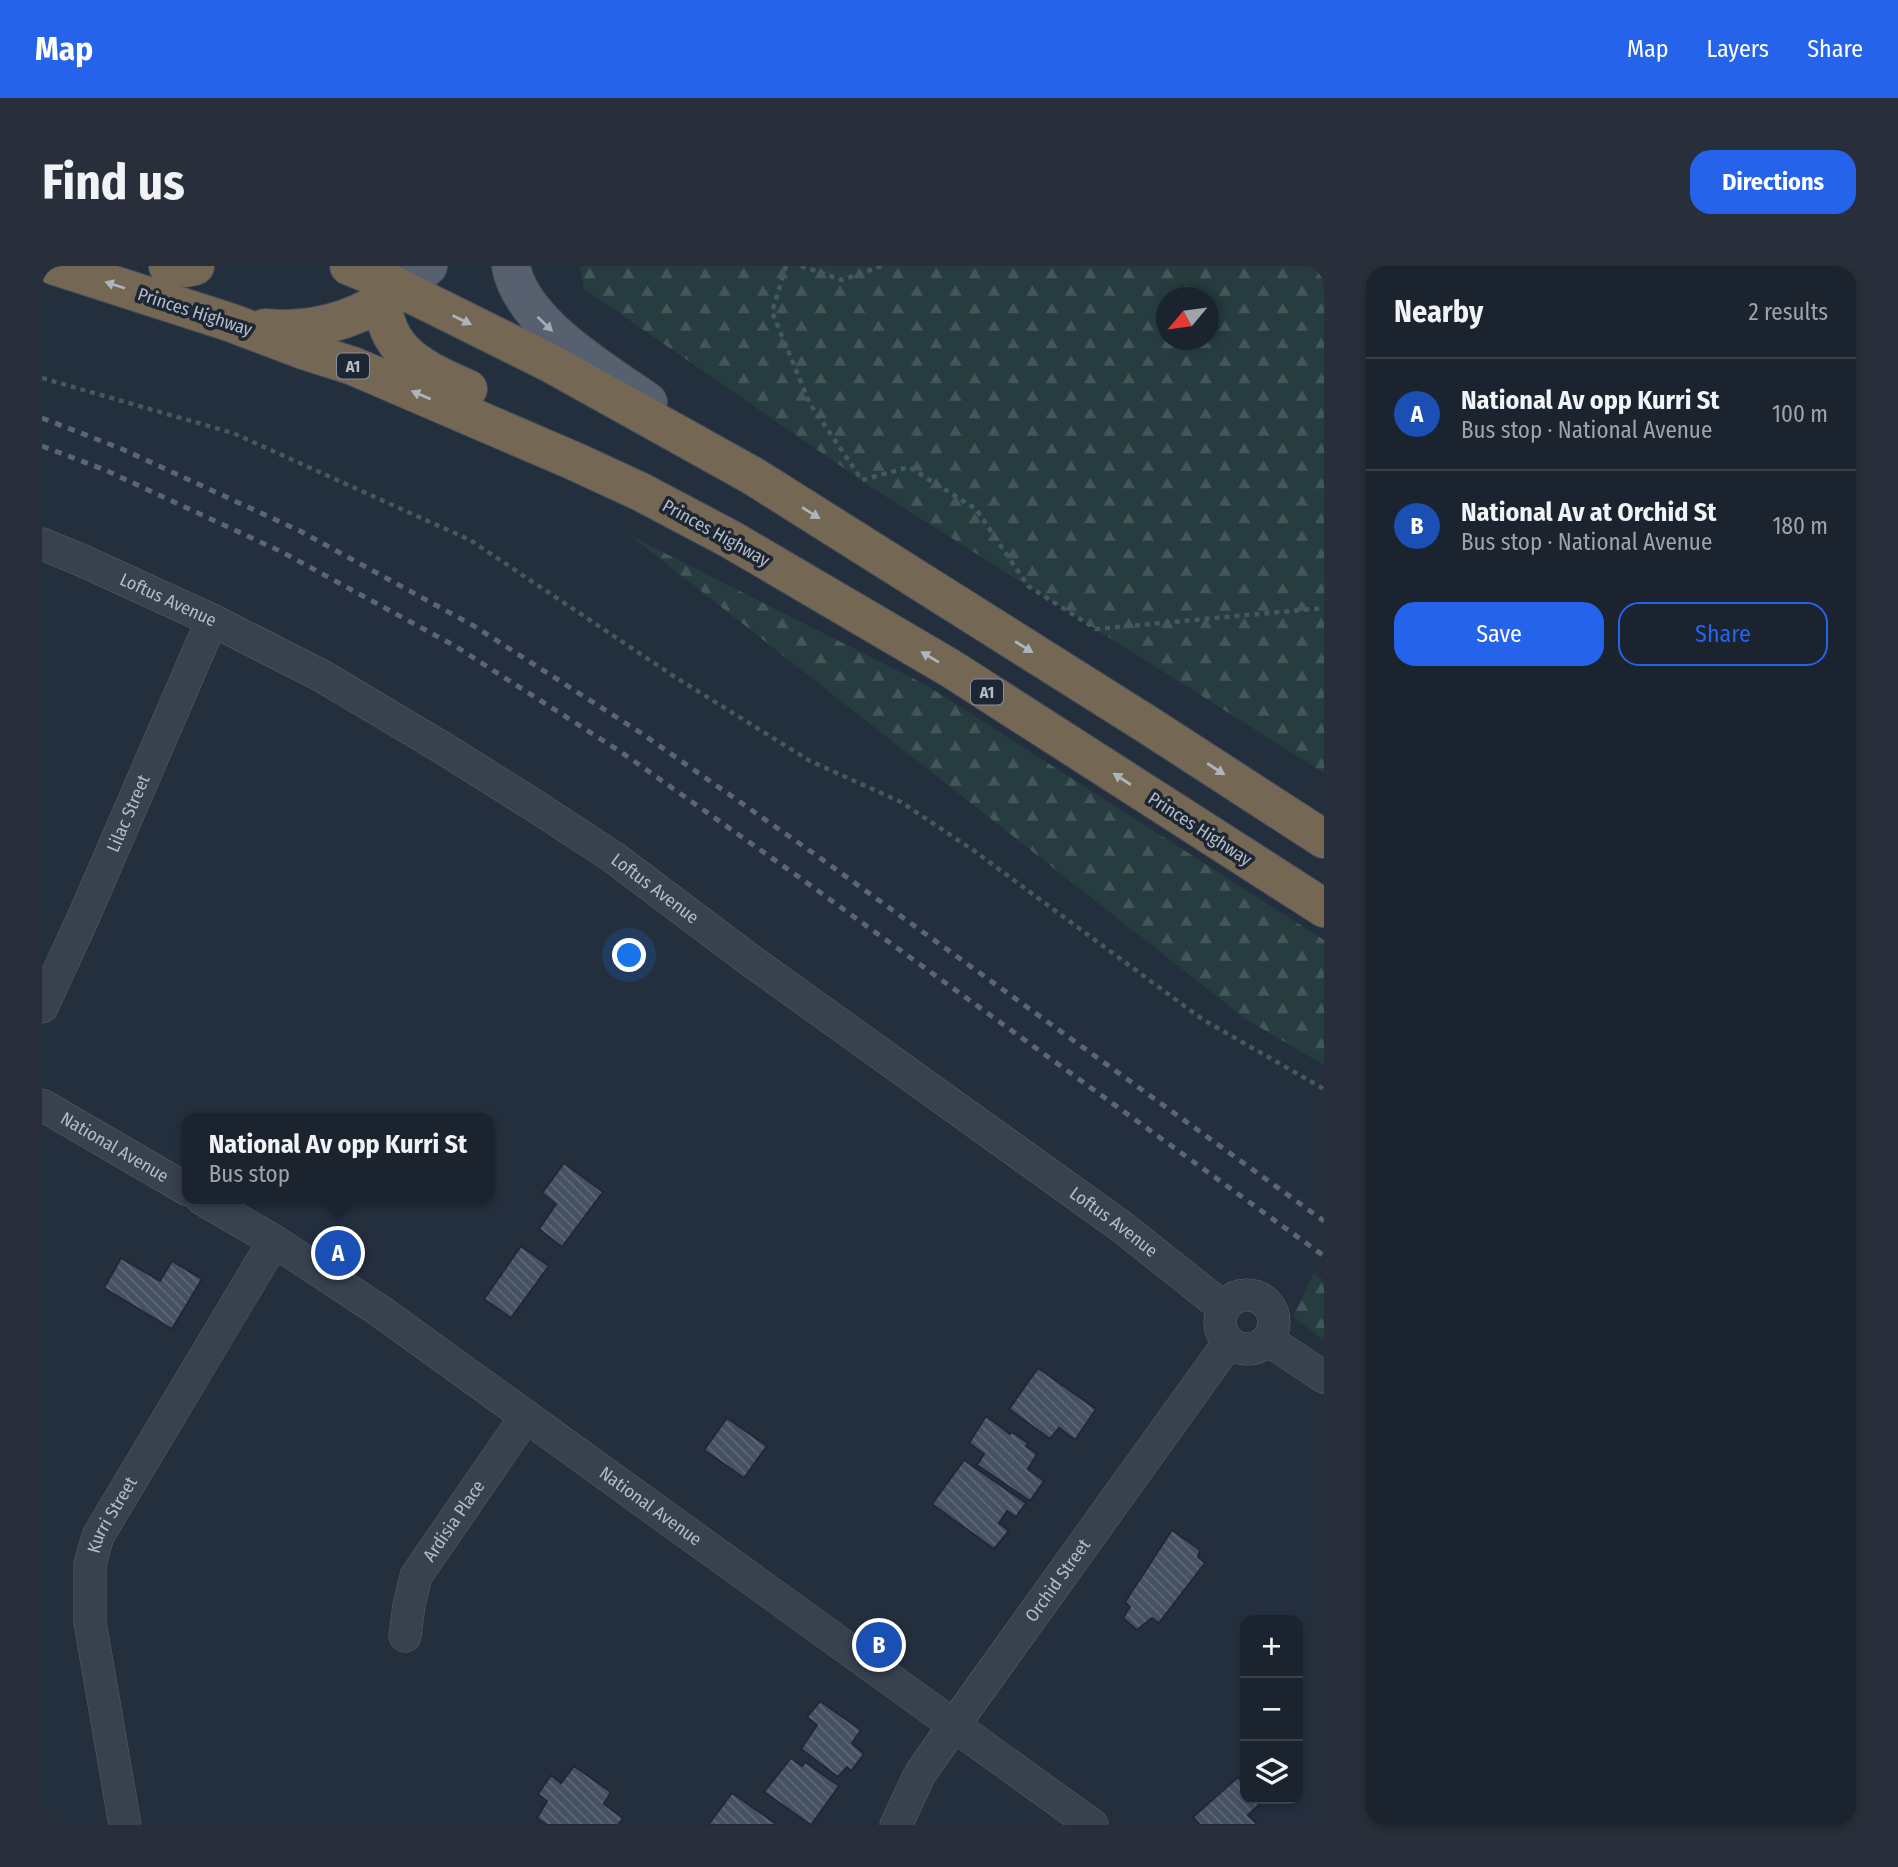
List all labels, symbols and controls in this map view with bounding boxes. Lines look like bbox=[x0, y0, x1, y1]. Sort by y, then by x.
text: Map bbox=[35, 29, 93, 69]
text: Map bbox=[1627, 35, 1669, 63]
text: Layers bbox=[1707, 35, 1769, 63]
text: Share bbox=[1807, 35, 1863, 63]
button: Directions bbox=[1690, 150, 1856, 214]
text: Find us bbox=[42, 153, 185, 212]
one-way arrow bbox=[104, 280, 125, 290]
street label: Princes Highway bbox=[135, 283, 255, 341]
north arrow bbox=[1156, 287, 1219, 350]
text: Nearby bbox=[1394, 294, 1483, 330]
text: 2 results bbox=[1748, 298, 1828, 326]
one-way arrow bbox=[452, 315, 472, 326]
one-way arrow bbox=[536, 315, 553, 331]
road number: A1 bbox=[337, 354, 369, 379]
text: National Av opp Kurri St bbox=[1461, 385, 1719, 416]
one-way arrow bbox=[411, 389, 432, 400]
text: A bbox=[1411, 400, 1423, 428]
text: 100 m bbox=[1772, 400, 1828, 428]
text: Bus stop · National Avenue bbox=[1461, 416, 1712, 444]
street label: Princes Highway bbox=[659, 495, 773, 571]
text: National Av at Orchid St bbox=[1461, 497, 1716, 528]
one-way arrow bbox=[801, 506, 821, 519]
text: B bbox=[1411, 512, 1423, 540]
text: 180 m bbox=[1772, 512, 1828, 540]
text: Bus stop · National Avenue bbox=[1461, 528, 1712, 556]
street label: Loftus Avenue bbox=[116, 568, 220, 632]
button: Save bbox=[1394, 602, 1604, 666]
button: Share bbox=[1618, 602, 1828, 666]
one-way arrow bbox=[1015, 640, 1034, 653]
one-way arrow bbox=[921, 650, 940, 663]
road number: A1 bbox=[971, 680, 1003, 704]
one-way arrow bbox=[1207, 762, 1226, 775]
street label: Lilac Street bbox=[102, 771, 155, 856]
one-way arrow bbox=[1113, 772, 1131, 786]
street label: Princes Highway bbox=[1144, 787, 1256, 871]
street label: Loftus Avenue bbox=[607, 849, 703, 929]
your location bbox=[612, 938, 646, 972]
street label: National Avenue bbox=[57, 1107, 172, 1187]
popup bbox=[182, 1113, 494, 1204]
text: National Av opp Kurri St bbox=[209, 1129, 467, 1160]
text: Bus stop bbox=[209, 1160, 290, 1188]
street label: Loftus Avenue bbox=[1065, 1182, 1162, 1262]
pin: A bbox=[315, 1227, 361, 1279]
street label: National Avenue bbox=[595, 1462, 706, 1551]
street label: Kurri Street bbox=[83, 1473, 142, 1556]
street label: Ardisia Place bbox=[418, 1476, 490, 1566]
street label: Orchid Street bbox=[1021, 1534, 1095, 1626]
map controls bbox=[1240, 1615, 1303, 1804]
button: + bbox=[1240, 1615, 1303, 1678]
pin: B bbox=[856, 1619, 902, 1671]
button: − bbox=[1240, 1678, 1303, 1741]
button: layers bbox=[1240, 1741, 1303, 1804]

